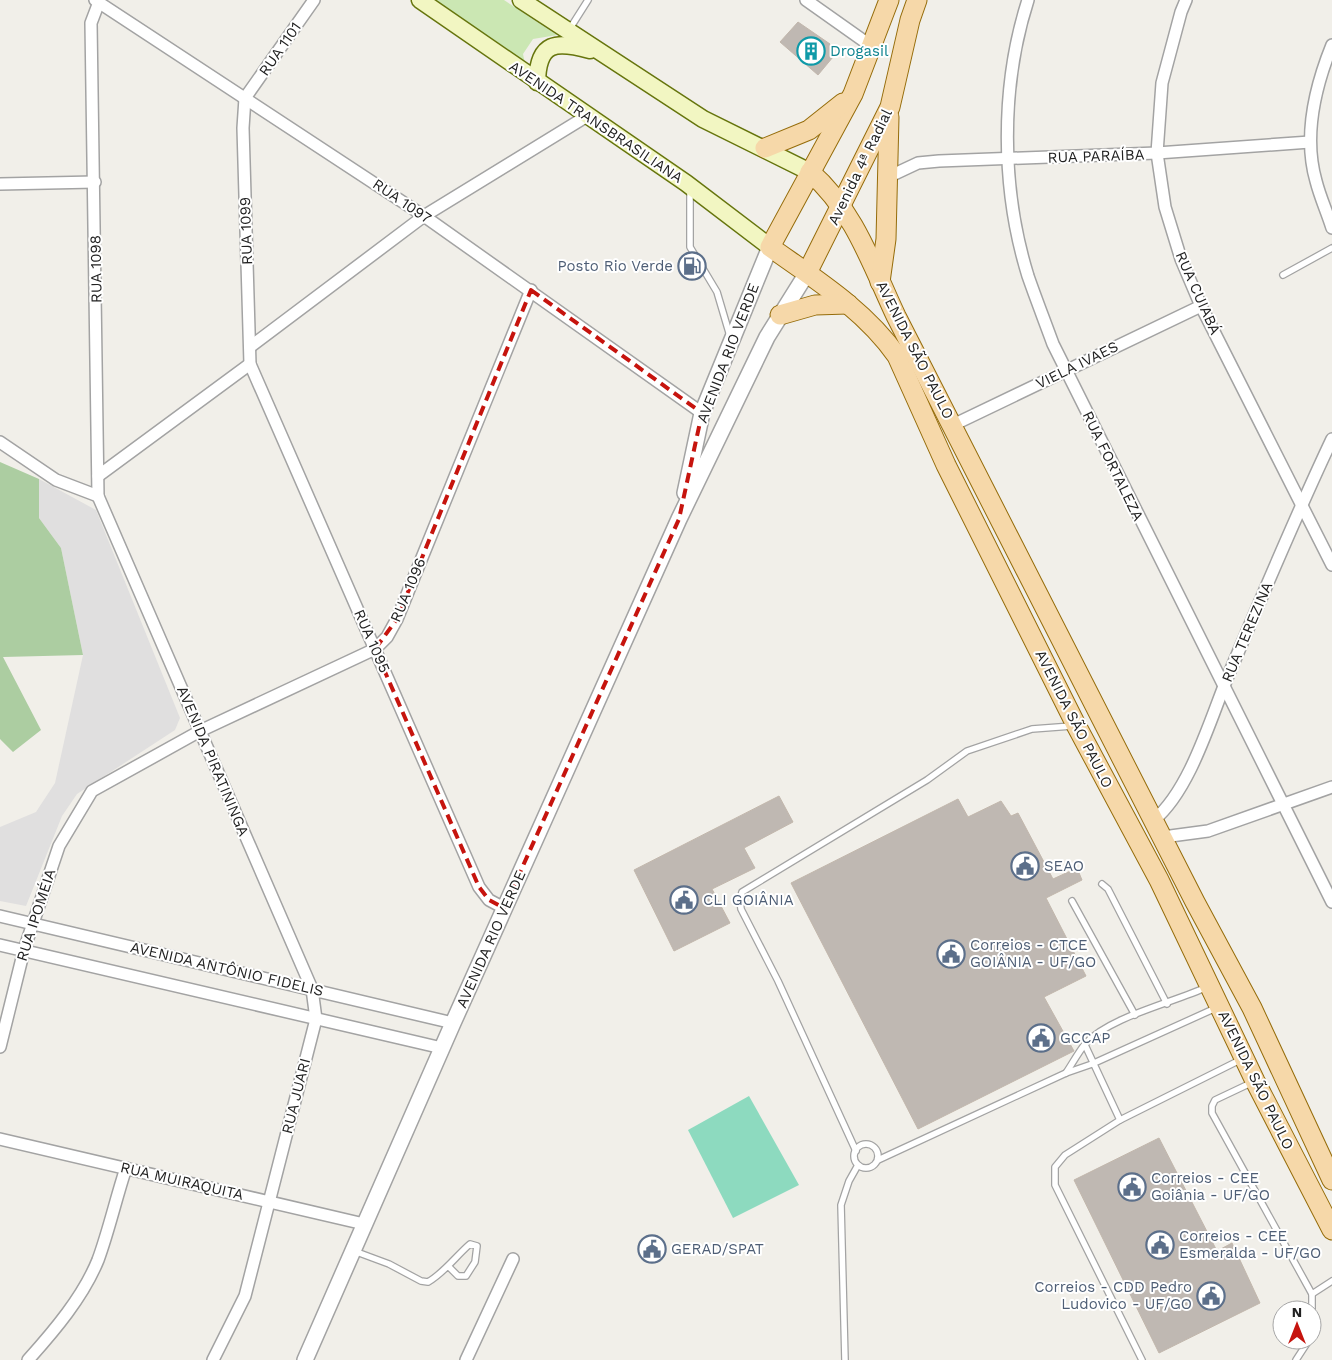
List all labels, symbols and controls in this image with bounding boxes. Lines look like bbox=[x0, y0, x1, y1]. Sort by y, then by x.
street label: RUA 1101 bbox=[255, 19, 305, 79]
building icon: Drogasil bbox=[796, 36, 826, 66]
place label: Drogasil bbox=[830, 42, 889, 60]
street label: AVENIDA TRANSBRASILIANA bbox=[506, 57, 686, 187]
street label: Avenida 4ª Radial bbox=[824, 106, 896, 228]
street label: RUA PARAÍBA bbox=[1047, 145, 1145, 167]
street label: RUA 1097 bbox=[369, 175, 435, 227]
street label: RUA 1099 bbox=[236, 197, 256, 265]
street label: RUA 1098 bbox=[86, 235, 106, 303]
street label: RUA CUIABÁ bbox=[1172, 248, 1224, 338]
fuel station icon: Posto Rio Verde bbox=[677, 251, 707, 281]
place label: Posto Rio Verde bbox=[558, 257, 673, 275]
street label: AVENIDA SÃO PAULO bbox=[872, 278, 958, 422]
street label: AVENIDA RIO VERDE bbox=[693, 280, 763, 426]
street label: VIELA IVAES bbox=[1033, 337, 1121, 393]
street label: RUA FORTALEZA bbox=[1079, 408, 1147, 524]
street label: RUA 1096 bbox=[386, 555, 430, 625]
street label: RUA TEREZINA bbox=[1218, 579, 1276, 685]
street label: RUA 1095 bbox=[350, 606, 394, 676]
street label: AVENIDA SÃO PAULO bbox=[1031, 647, 1117, 791]
street label: AVENIDA PIRATININGA bbox=[173, 683, 253, 839]
public building icon: SEAO bbox=[1010, 851, 1040, 881]
place label: SEAO bbox=[1044, 857, 1084, 875]
street label: RUA IPOMÉIA bbox=[13, 866, 59, 964]
street label: AVENIDA RIO VERDE bbox=[453, 867, 529, 1011]
public building icon: CLI GOIÂNIA bbox=[669, 885, 699, 915]
place label: CLI GOIÂNIA bbox=[703, 891, 794, 909]
place label: Correios - CTCE GOIÂNIA - UF/GO bbox=[970, 936, 1096, 971]
street label: AVENIDA ANTÔNIO FIDELIS bbox=[129, 937, 326, 1000]
public building icon: Correios - CTCE GOIÂNIA - UF/GO bbox=[936, 939, 966, 969]
street label: AVENIDA SÃO PAULO bbox=[1214, 1008, 1298, 1152]
public building icon: GCCAP bbox=[1026, 1023, 1056, 1053]
place label: GCCAP bbox=[1060, 1029, 1111, 1047]
street label: RUA JUARI bbox=[278, 1056, 314, 1136]
street label: RUA MUIRAQUITA bbox=[119, 1158, 245, 1204]
place label: Correios - CEE Goiânia - UF/GO bbox=[1151, 1169, 1270, 1204]
public building icon: Correios - CEE Goiânia - UF/GO bbox=[1117, 1172, 1147, 1202]
place label: Correios - CEE Esmeralda - UF/GO bbox=[1179, 1227, 1321, 1262]
public building icon: Correios - CEE Esmeralda - UF/GO bbox=[1145, 1230, 1175, 1260]
public building icon: GERAD/SPAT bbox=[637, 1234, 667, 1264]
place label: GERAD/SPAT bbox=[671, 1240, 764, 1258]
place label: Correios - CDD Pedro Ludovico - UF/GO bbox=[1034, 1278, 1192, 1313]
public building icon: Correios - CDD Pedro Ludovico - UF/GO bbox=[1196, 1281, 1226, 1311]
north arrow bbox=[1272, 1300, 1322, 1350]
text: N bbox=[1292, 1304, 1302, 1320]

